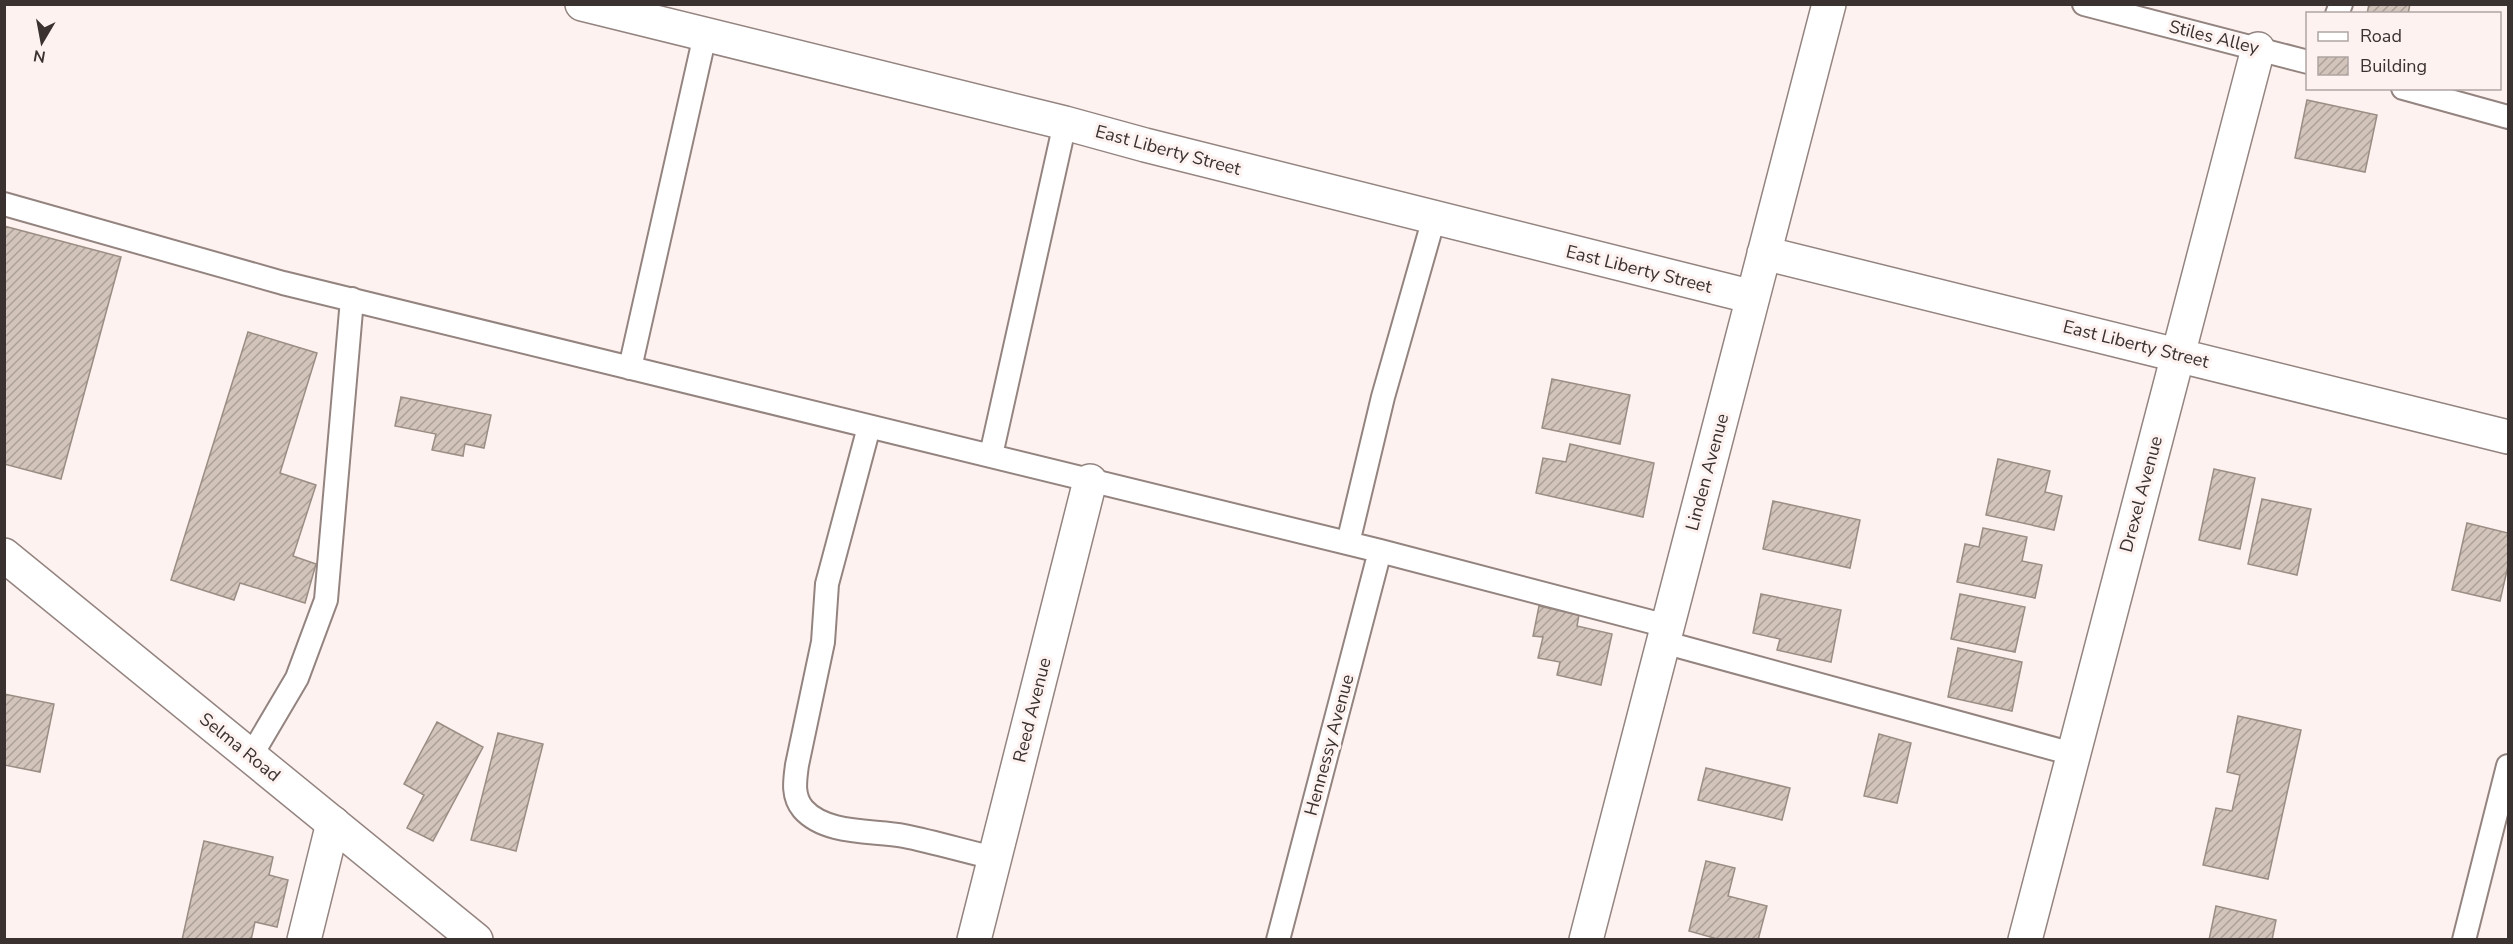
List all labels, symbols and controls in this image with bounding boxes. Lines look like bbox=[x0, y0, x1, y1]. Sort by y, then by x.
north arrow bbox=[12, 12, 72, 72]
legend bbox=[2306, 12, 2501, 90]
street label: Stiles Alley bbox=[2166, 14, 2262, 60]
text: Road bbox=[2360, 24, 2402, 48]
text: N bbox=[32, 44, 47, 68]
text: Building bbox=[2360, 54, 2427, 78]
street label: East Liberty Street bbox=[1093, 119, 1244, 181]
street label: East Liberty Street bbox=[1563, 239, 1715, 299]
street label: East Liberty Street bbox=[2060, 314, 2212, 374]
street label: Linden Avenue bbox=[1680, 411, 1734, 533]
street label: Drexel Avenue bbox=[2114, 433, 2168, 555]
street label: Reed Avenue bbox=[1007, 655, 1057, 765]
street label: Hennessy Avenue bbox=[1299, 672, 1359, 818]
street label: Selma Road bbox=[195, 707, 285, 787]

